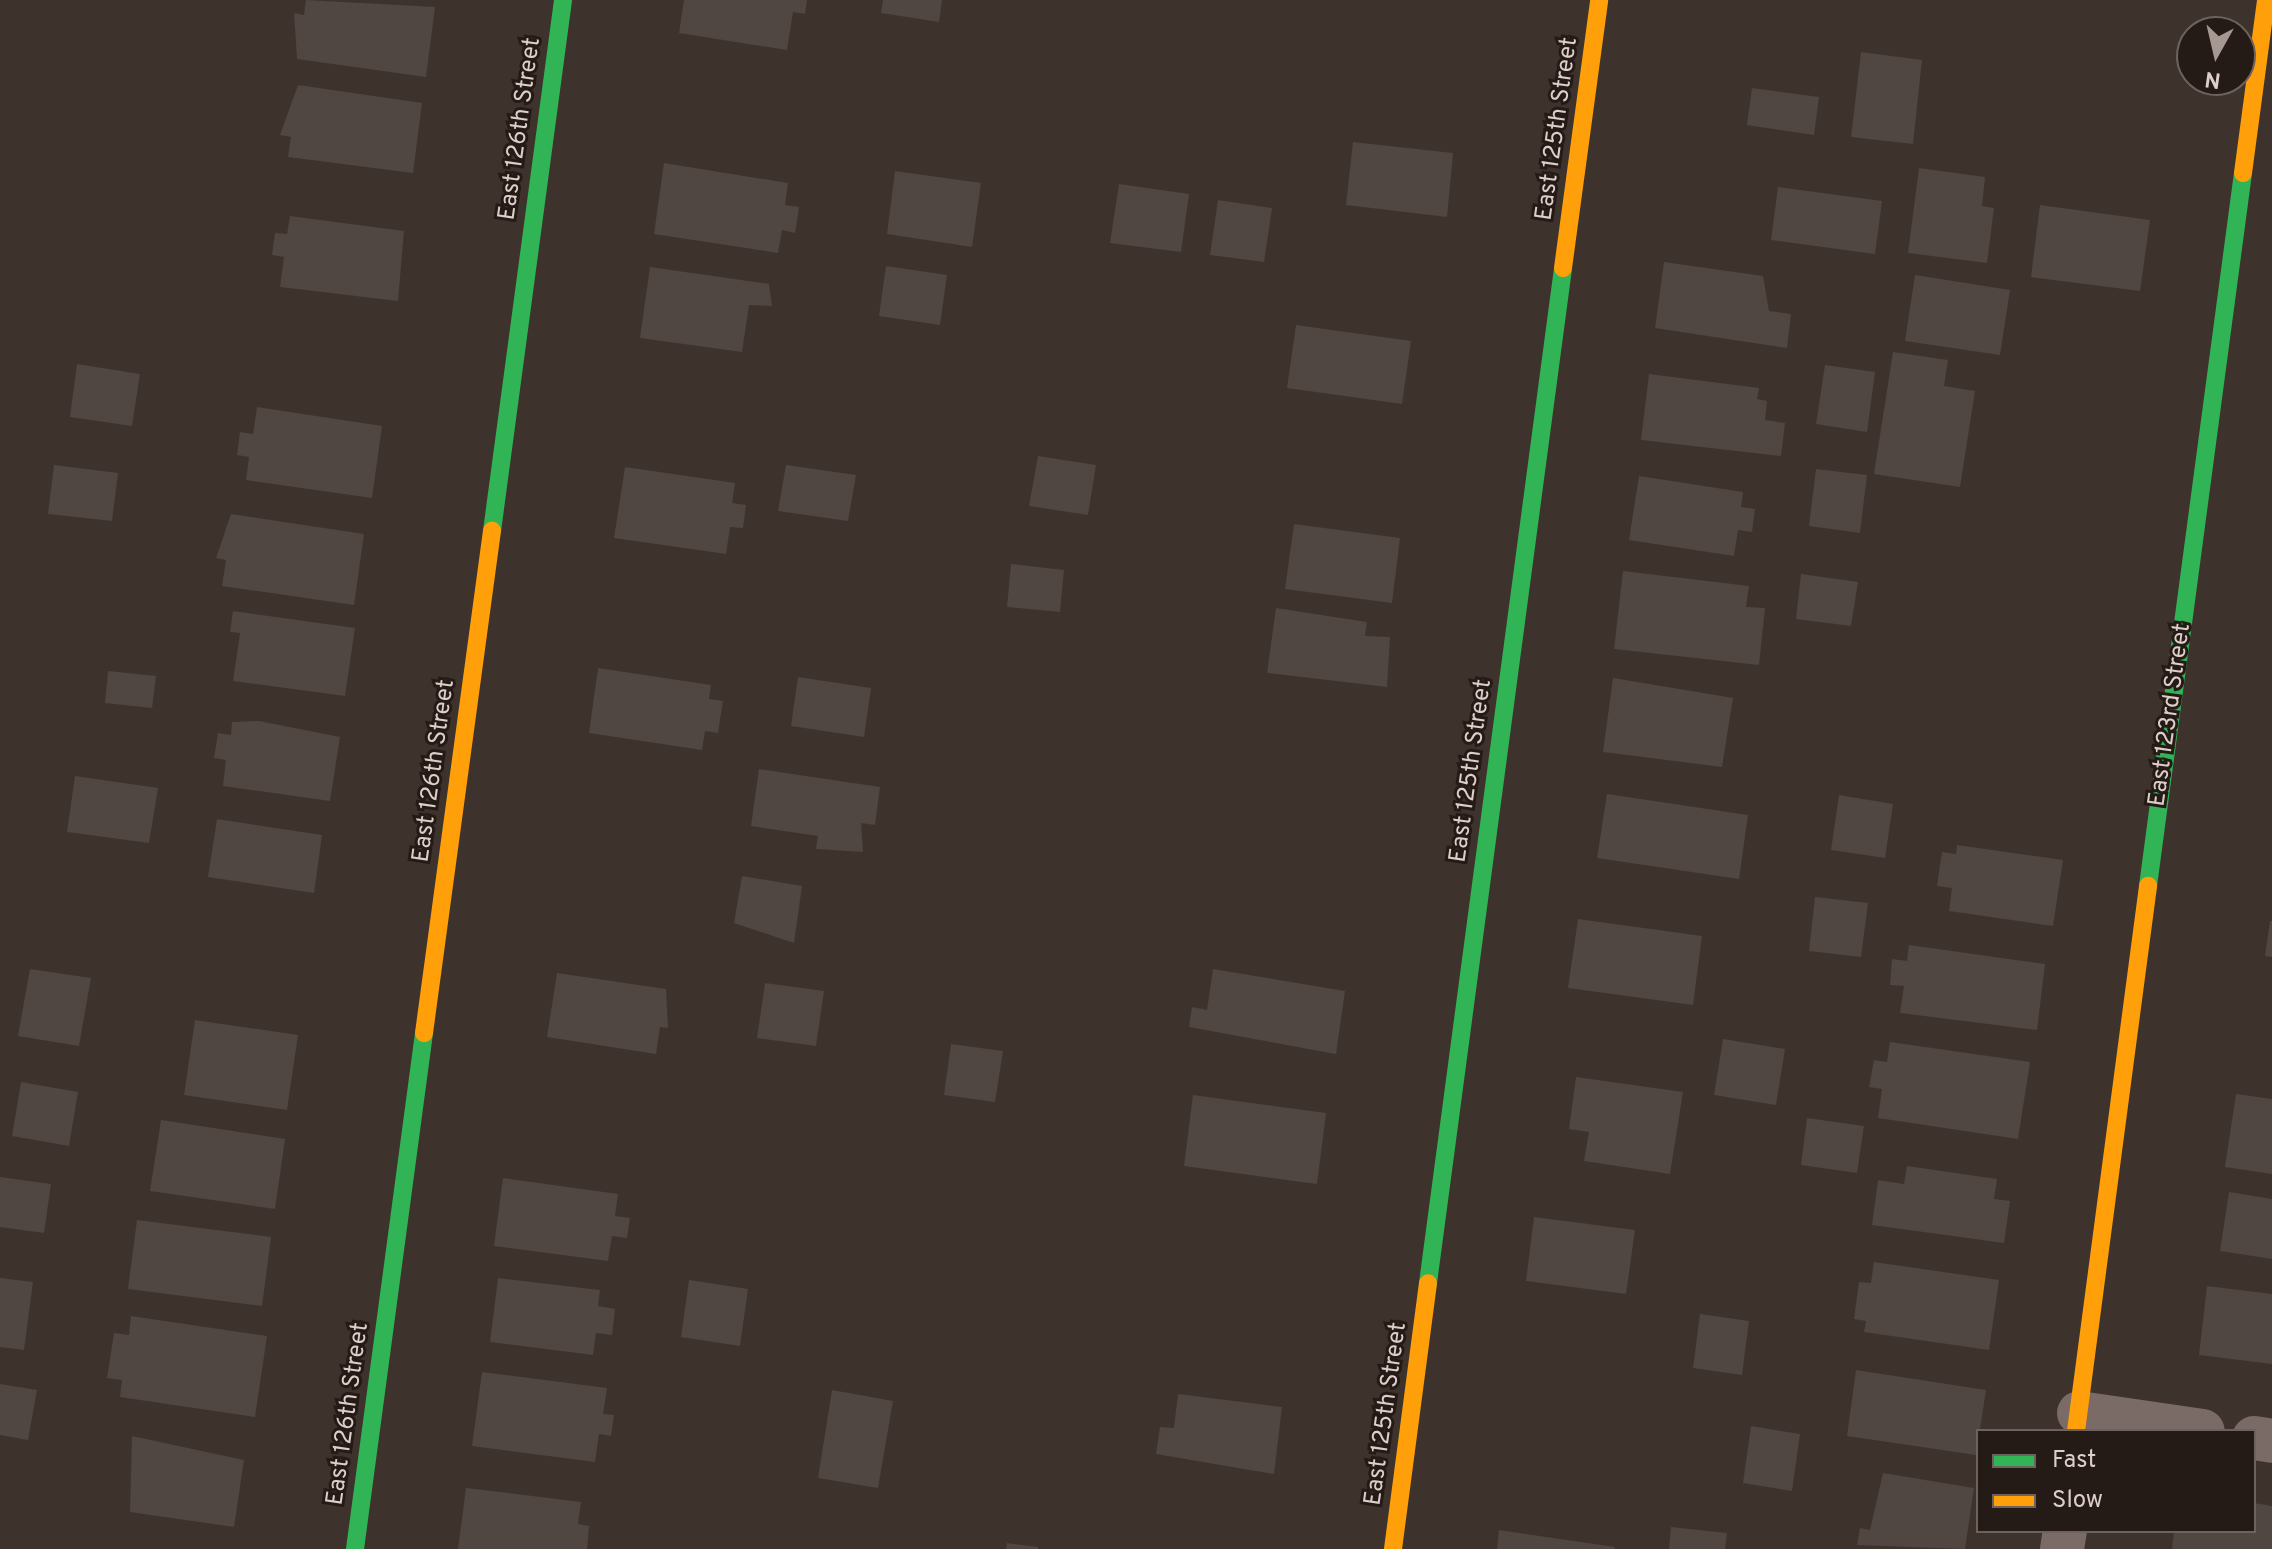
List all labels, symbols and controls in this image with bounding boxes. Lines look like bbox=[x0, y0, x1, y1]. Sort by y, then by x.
north arrow bbox=[2176, 16, 2256, 96]
street label: East 125th Street bbox=[1531, 35, 1585, 223]
street label: East 126th Street bbox=[494, 36, 548, 222]
text: N bbox=[2203, 64, 2223, 93]
street label: East 123rd Street bbox=[2144, 622, 2198, 808]
street label: East 125th Street bbox=[1445, 677, 1499, 865]
street label: East 126th Street bbox=[408, 678, 462, 864]
street label: East 125th Street bbox=[1360, 1320, 1414, 1508]
street label: East 126th Street bbox=[322, 1321, 376, 1507]
legend bbox=[1976, 1429, 2256, 1533]
text: Fast bbox=[2052, 1446, 2096, 1476]
text: Slow bbox=[2052, 1486, 2103, 1516]

